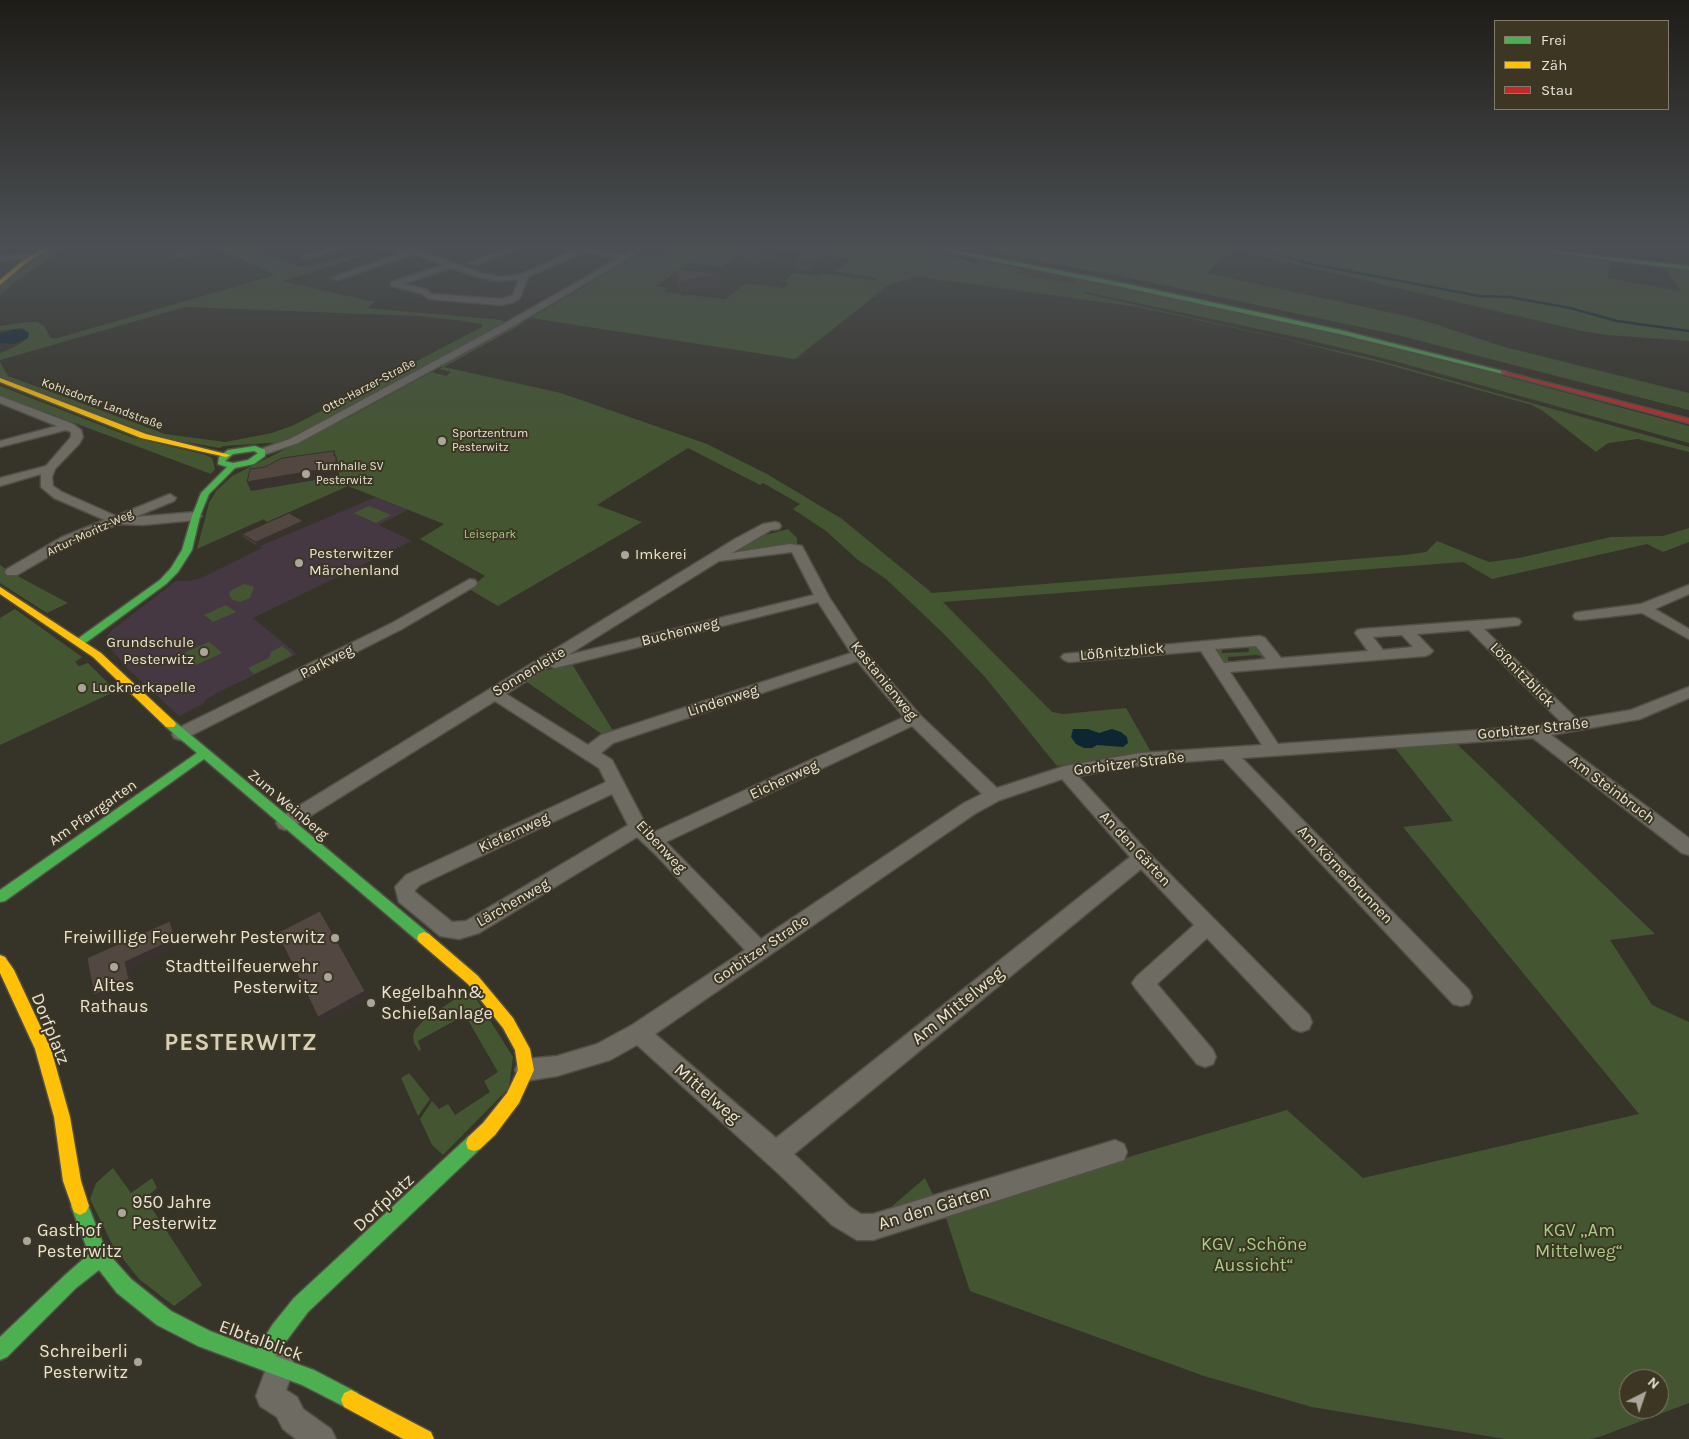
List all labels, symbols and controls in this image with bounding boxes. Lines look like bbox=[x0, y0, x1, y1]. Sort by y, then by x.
legend bbox=[1494, 20, 1669, 110]
text: Frei bbox=[1541, 31, 1566, 49]
text: Zäh bbox=[1541, 56, 1567, 74]
text: Stau bbox=[1541, 81, 1573, 99]
street label: Otto-Harzer-Straße bbox=[320, 355, 418, 417]
street label: Kohlsdorfer Landstraße bbox=[39, 375, 165, 433]
place label: Sportzentrum Pesterwitz bbox=[452, 427, 528, 455]
marker: Sportzentrum Pesterwitz bbox=[436, 435, 448, 447]
place label: Turnhalle SV Pesterwitz bbox=[316, 460, 384, 488]
marker: Turnhalle SV Pesterwitz bbox=[300, 468, 312, 480]
street label: Artur-Moritz-Weg bbox=[44, 507, 136, 559]
park label: Leisepark bbox=[464, 528, 516, 542]
place label: Pesterwitzer Märchenland bbox=[309, 545, 399, 580]
place label: Imkerei bbox=[635, 546, 687, 564]
marker: Imkerei bbox=[619, 549, 631, 561]
marker: Pesterwitzer Märchenland bbox=[293, 557, 305, 569]
street label: Buchenweg bbox=[640, 614, 720, 650]
place label: Grundschule Pesterwitz bbox=[106, 634, 194, 669]
street label: Kastanienweg bbox=[847, 638, 921, 724]
street label: Lößnitzblick bbox=[1079, 639, 1165, 665]
street label: Lößnitzblick bbox=[1486, 639, 1558, 711]
street label: Parkweg bbox=[297, 641, 357, 683]
street label: Sonnenleite bbox=[489, 643, 569, 701]
marker: Grundschule Pesterwitz bbox=[198, 646, 210, 658]
place label: Lucknerkapelle bbox=[92, 679, 196, 697]
street label: Lindenweg bbox=[685, 681, 761, 721]
marker: Lucknerkapelle bbox=[76, 682, 88, 694]
street label: Gorbitzer Straße bbox=[1477, 714, 1589, 744]
street label: Gorbitzer Straße bbox=[1073, 748, 1185, 780]
street label: Am Steinbruch bbox=[1566, 752, 1658, 828]
street label: Eichenweg bbox=[747, 756, 821, 804]
street label: Zum Weinberg bbox=[244, 766, 332, 844]
street label: Am Pfarrgarten bbox=[46, 776, 140, 850]
street label: An den Gärten bbox=[1096, 808, 1174, 890]
street label: Kiefernweg bbox=[476, 809, 552, 857]
street label: Eibenweg bbox=[632, 817, 690, 877]
street label: Am Körnerbrunnen bbox=[1294, 822, 1396, 928]
street label: Lärchenweg bbox=[473, 875, 553, 931]
street label: Gorbitzer Straße bbox=[710, 911, 812, 989]
place label: Freiwillige Feuerwehr Pesterwitz bbox=[63, 927, 325, 949]
marker: Freiwillige Feuerwehr Pesterwitz bbox=[329, 932, 341, 944]
place label: Stadtteilfeuerwehr Pesterwitz bbox=[165, 956, 318, 999]
marker: Altes Rathaus bbox=[108, 961, 120, 973]
street label: Am Mittelweg bbox=[908, 962, 1008, 1050]
marker: Stadtteilfeuerwehr Pesterwitz bbox=[322, 971, 334, 983]
place label: Altes Rathaus bbox=[80, 975, 148, 1018]
place label: Kegelbahn& Schießanlage bbox=[381, 982, 493, 1024]
street label: Dorfplatz bbox=[26, 990, 74, 1068]
marker: Kegelbahn& Schießanlage bbox=[365, 997, 377, 1009]
district label: PESTERWITZ bbox=[163, 1029, 319, 1057]
street label: Mittelweg bbox=[669, 1059, 745, 1129]
street label: Dorfplatz bbox=[349, 1169, 419, 1237]
street label: An den Gärten bbox=[876, 1181, 992, 1235]
place label: 950 Jahre Pesterwitz bbox=[132, 1192, 217, 1234]
marker: 950 Jahre Pesterwitz bbox=[116, 1207, 128, 1219]
place label: Gasthof Pesterwitz bbox=[37, 1220, 122, 1262]
park label: KGV „Am Mittelweg“ bbox=[1535, 1220, 1623, 1262]
park label: KGV „Schöne Aussicht“ bbox=[1201, 1234, 1307, 1276]
marker: Gasthof Pesterwitz bbox=[21, 1235, 33, 1247]
street label: Elbtalblick bbox=[216, 1316, 306, 1366]
place label: Schreiberli Pesterwitz bbox=[39, 1341, 128, 1384]
marker: Schreiberli Pesterwitz bbox=[132, 1356, 144, 1368]
north arrow bbox=[1619, 1369, 1669, 1419]
text: N bbox=[1644, 1373, 1663, 1393]

